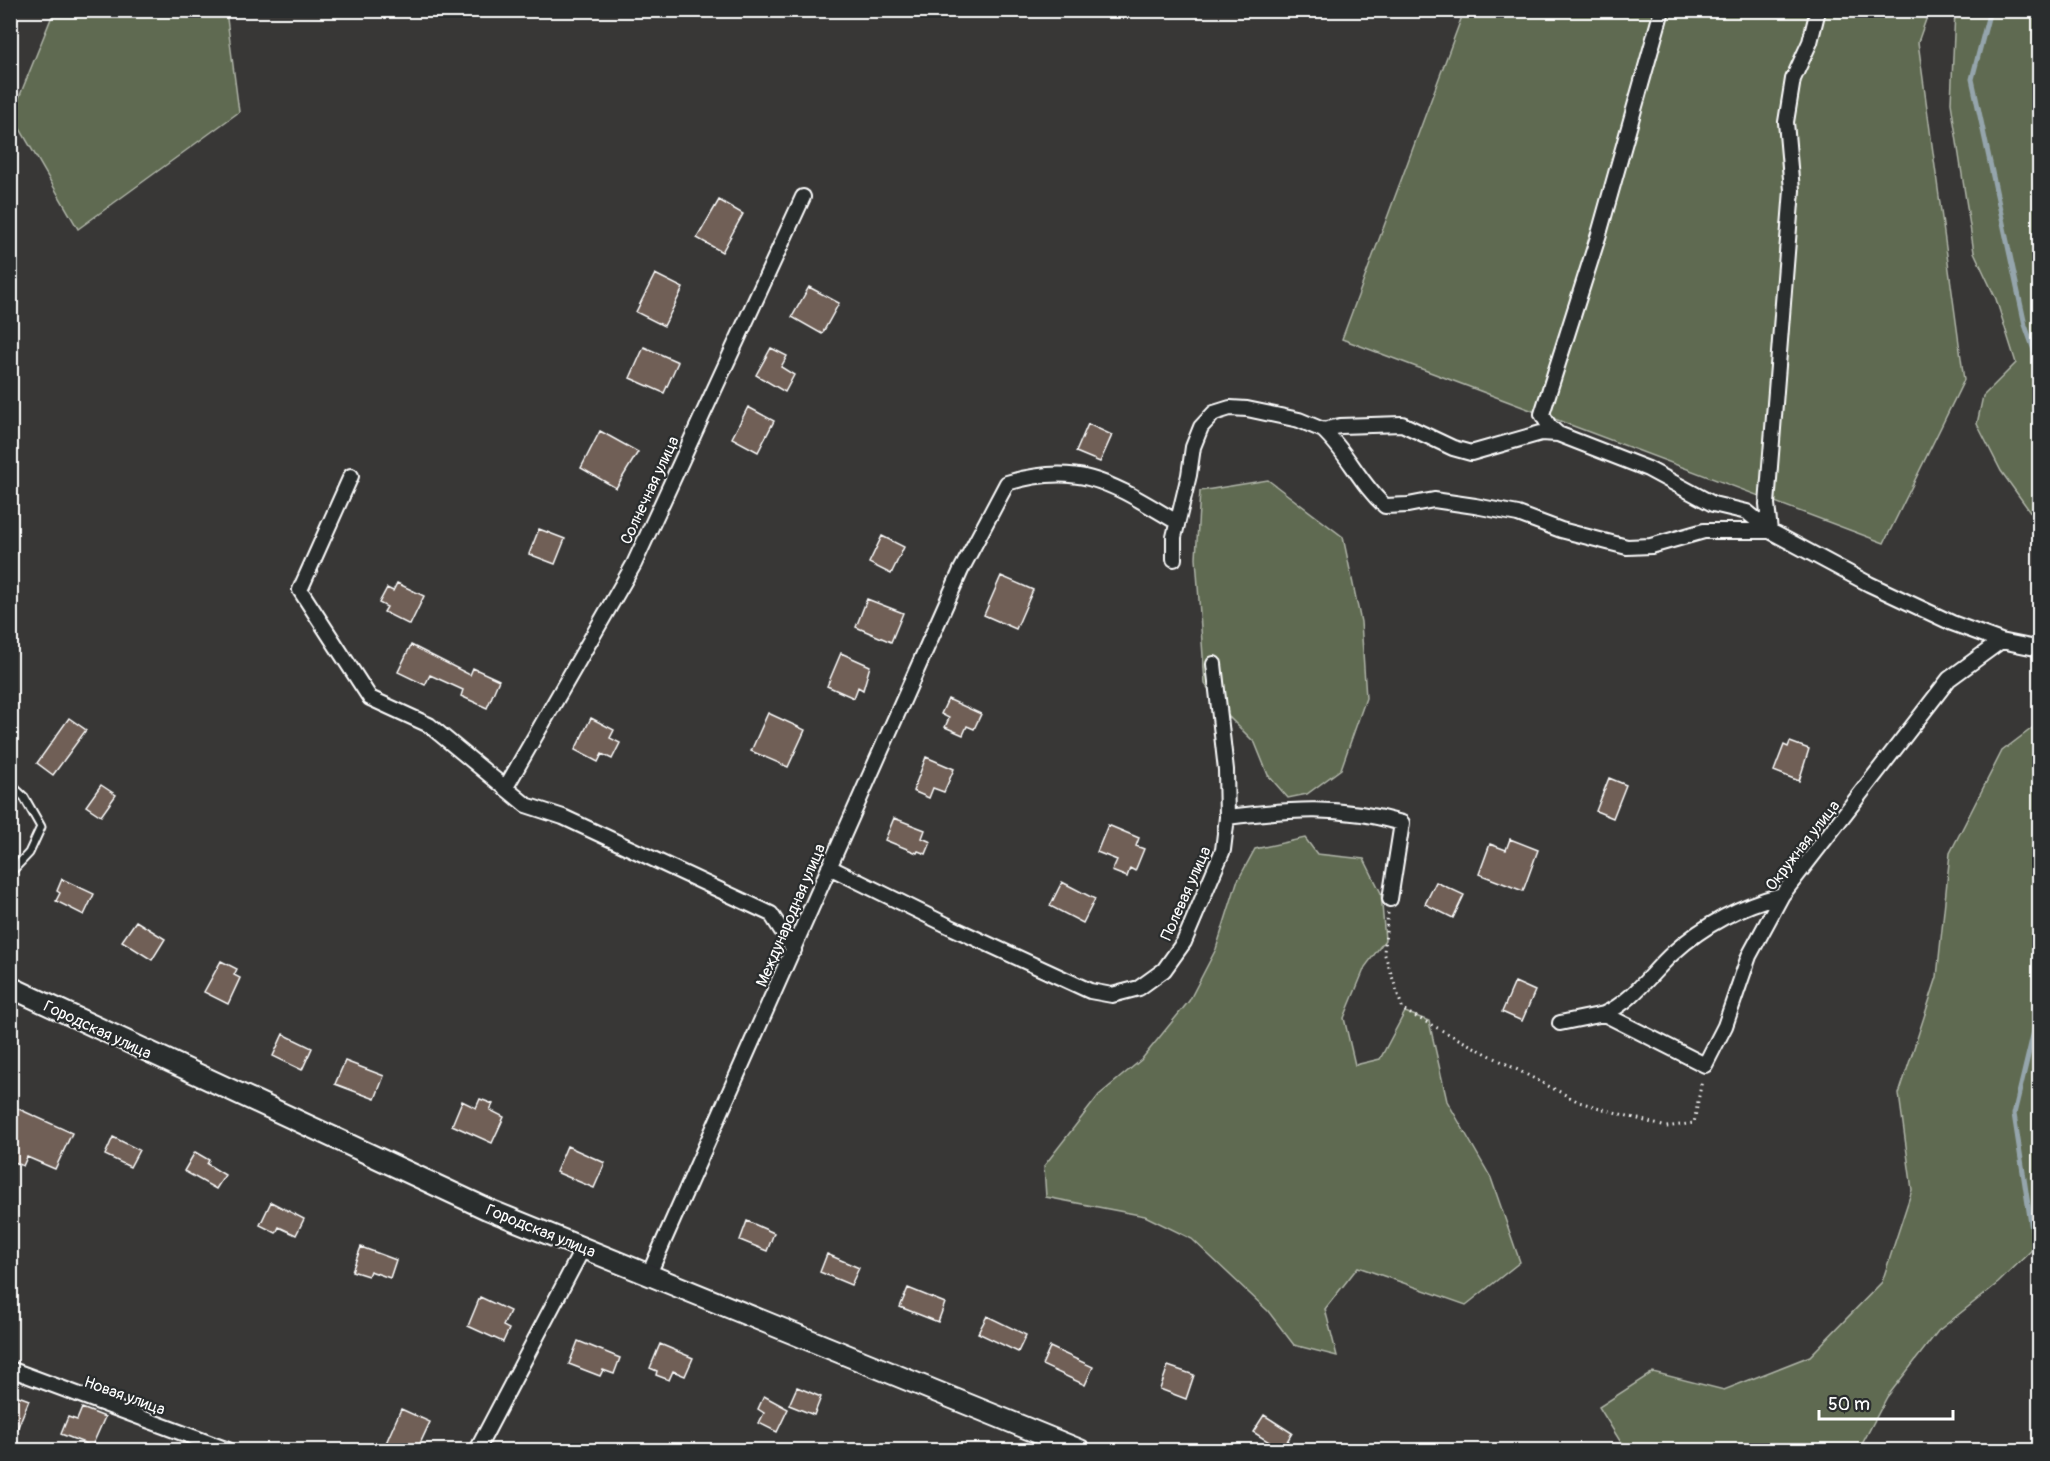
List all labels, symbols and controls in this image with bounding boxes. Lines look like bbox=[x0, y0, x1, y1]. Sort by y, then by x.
street label: Солнечная улица bbox=[616, 433, 684, 548]
street label: Окружная улица bbox=[1761, 796, 1844, 895]
street label: Международная улица bbox=[752, 841, 830, 990]
street label: Полевая улица bbox=[1156, 843, 1216, 943]
street label: Городская улица bbox=[40, 996, 155, 1064]
street label: Городская улица bbox=[483, 1200, 598, 1262]
street label: Новая улица bbox=[81, 1372, 168, 1420]
scale bar bbox=[1819, 1383, 1952, 1421]
text: 50 m bbox=[1828, 1393, 1870, 1416]

